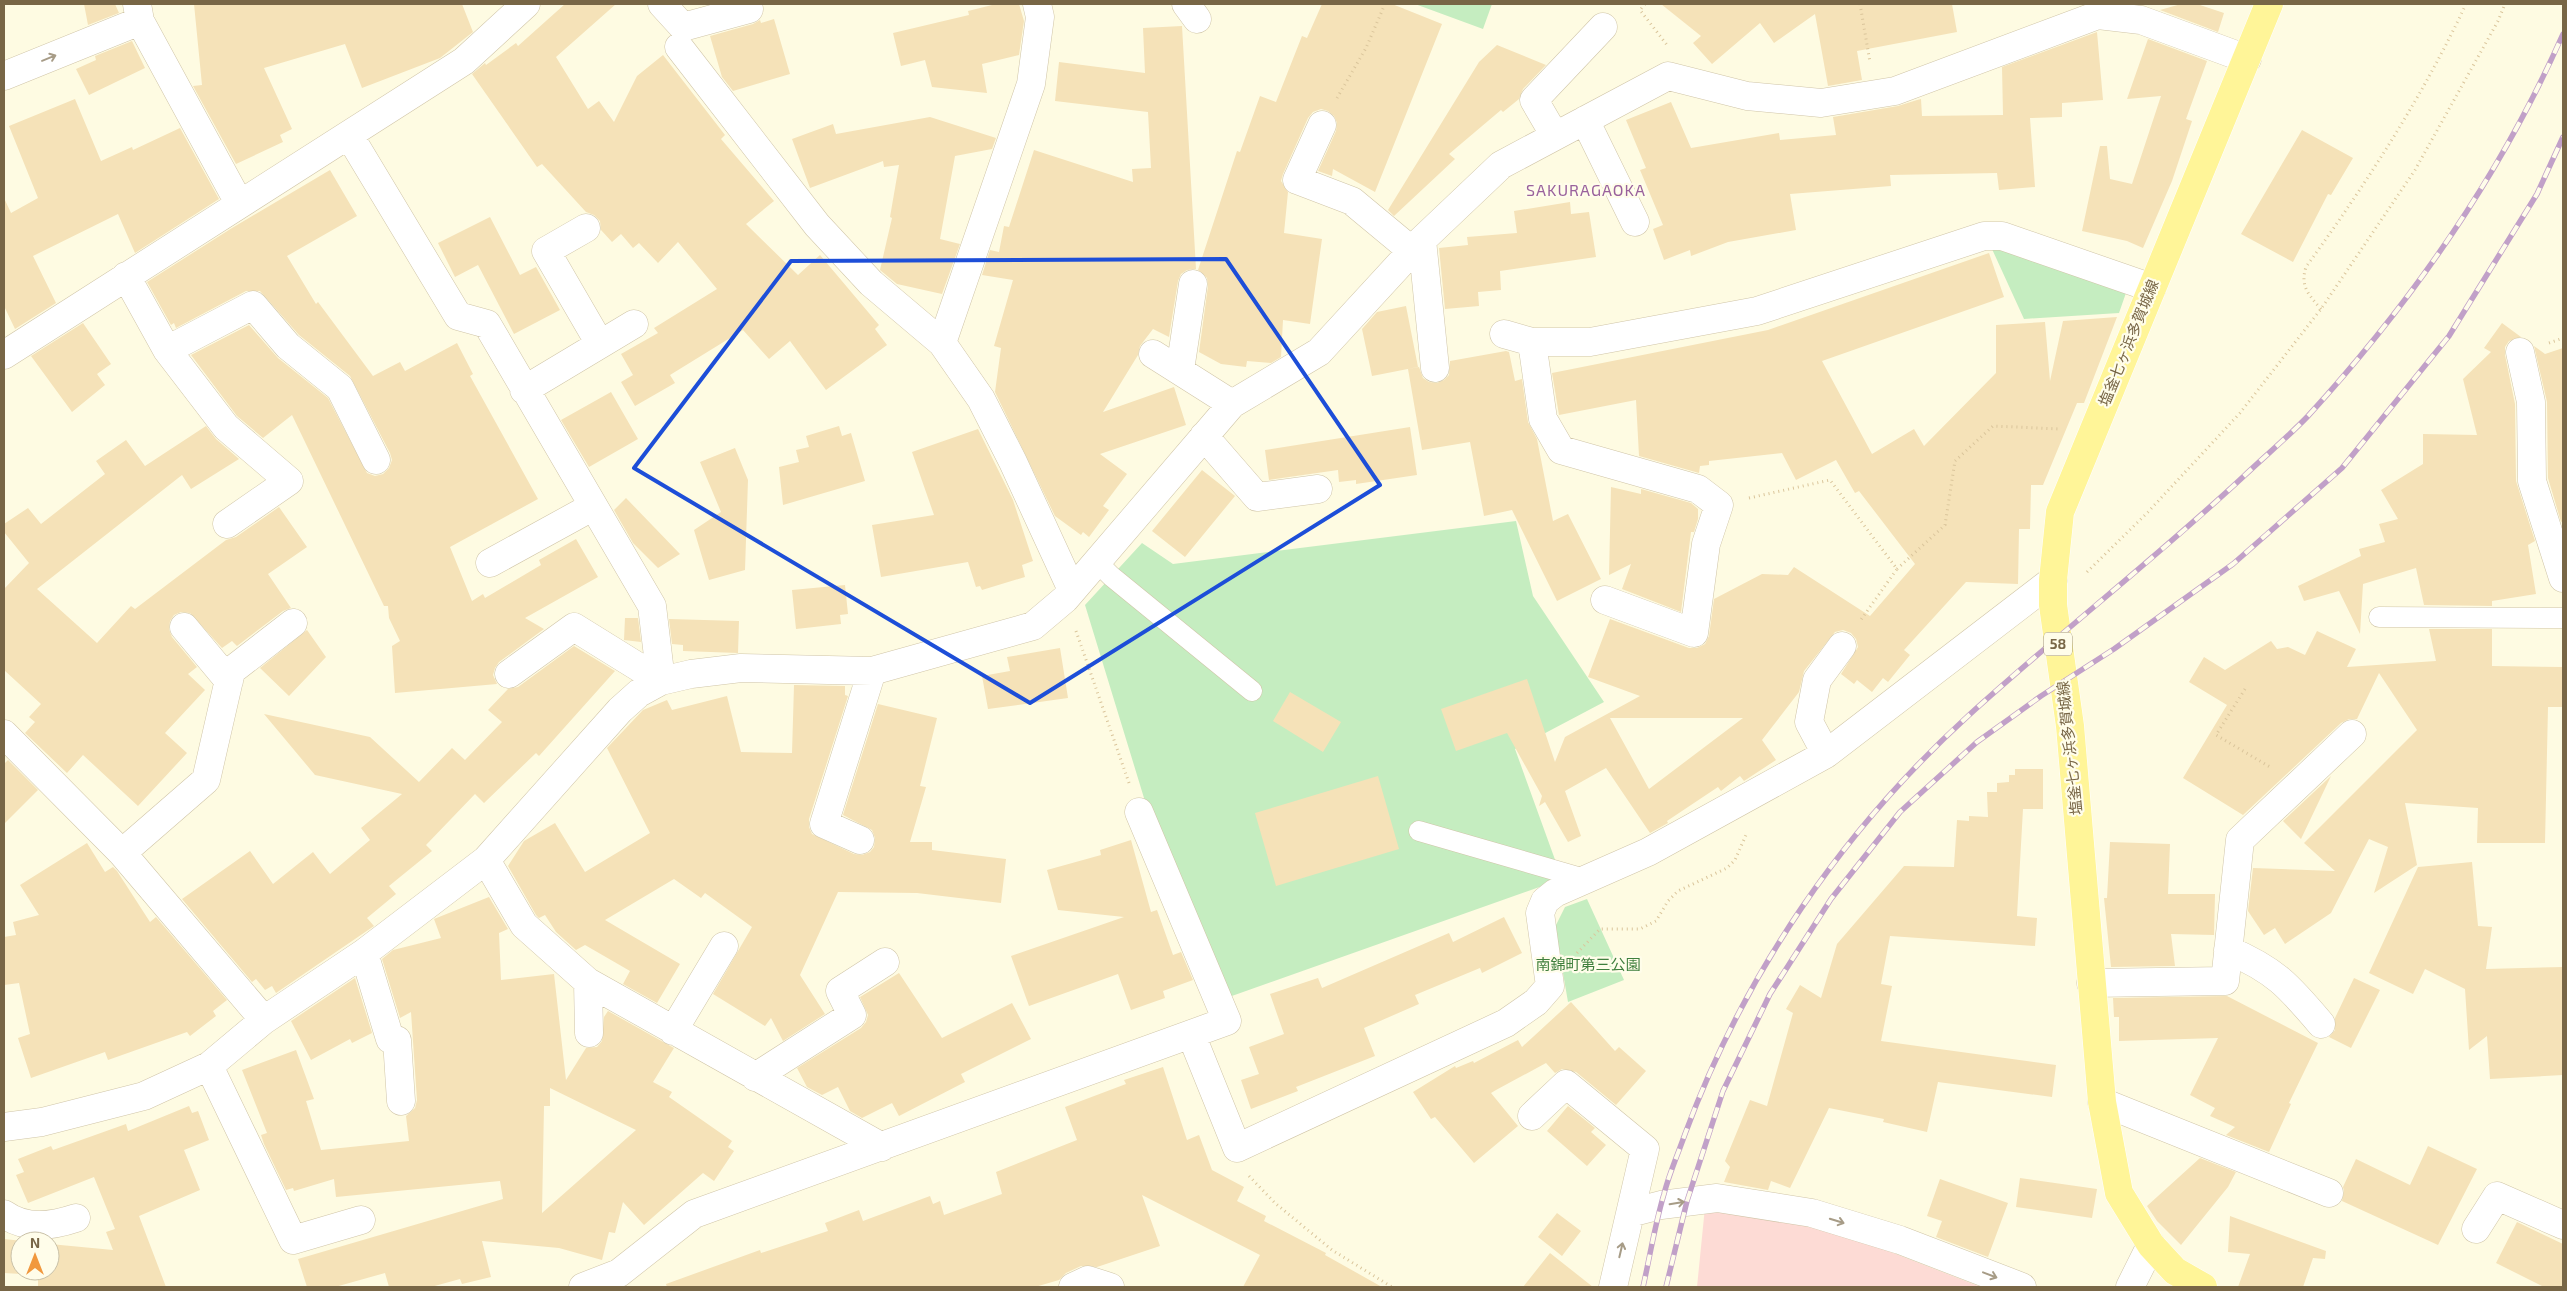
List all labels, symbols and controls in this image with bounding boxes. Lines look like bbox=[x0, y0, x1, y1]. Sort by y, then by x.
one-way arrow bbox=[41, 53, 56, 62]
district label: SAKURAGAOKA bbox=[1526, 180, 1646, 199]
street label: 塩釜七ヶ浜多賀城線 bbox=[2094, 277, 2162, 409]
road number: 58 bbox=[2044, 633, 2072, 656]
street label: 塩釜七ヶ浜多賀城線 bbox=[2053, 680, 2085, 816]
park label: 南錦町第三公園 bbox=[1535, 955, 1641, 973]
one-way arrow bbox=[1669, 1197, 1685, 1207]
one-way arrow bbox=[1829, 1216, 1845, 1226]
north arrow bbox=[10, 1231, 60, 1281]
text: N bbox=[30, 1234, 40, 1251]
one-way arrow bbox=[1617, 1243, 1626, 1259]
one-way arrow bbox=[1982, 1271, 1997, 1280]

